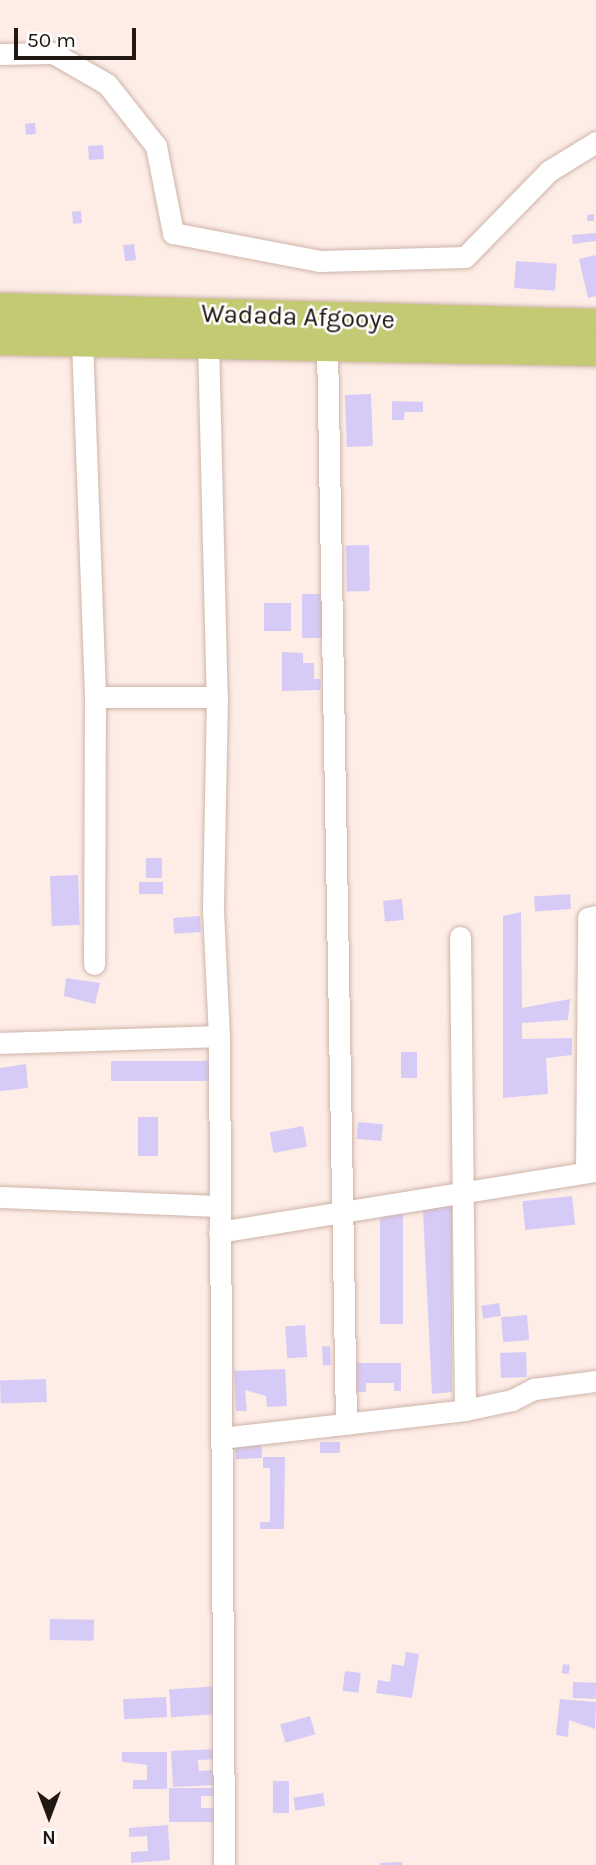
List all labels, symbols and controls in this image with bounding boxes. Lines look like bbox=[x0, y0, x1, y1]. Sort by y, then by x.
scale bar bbox=[18, 14, 140, 58]
text: 50 m bbox=[27, 28, 76, 52]
street label: Wadada Afgooye bbox=[201, 298, 395, 336]
north arrow bbox=[14, 1781, 84, 1851]
text: N bbox=[42, 1826, 56, 1848]

